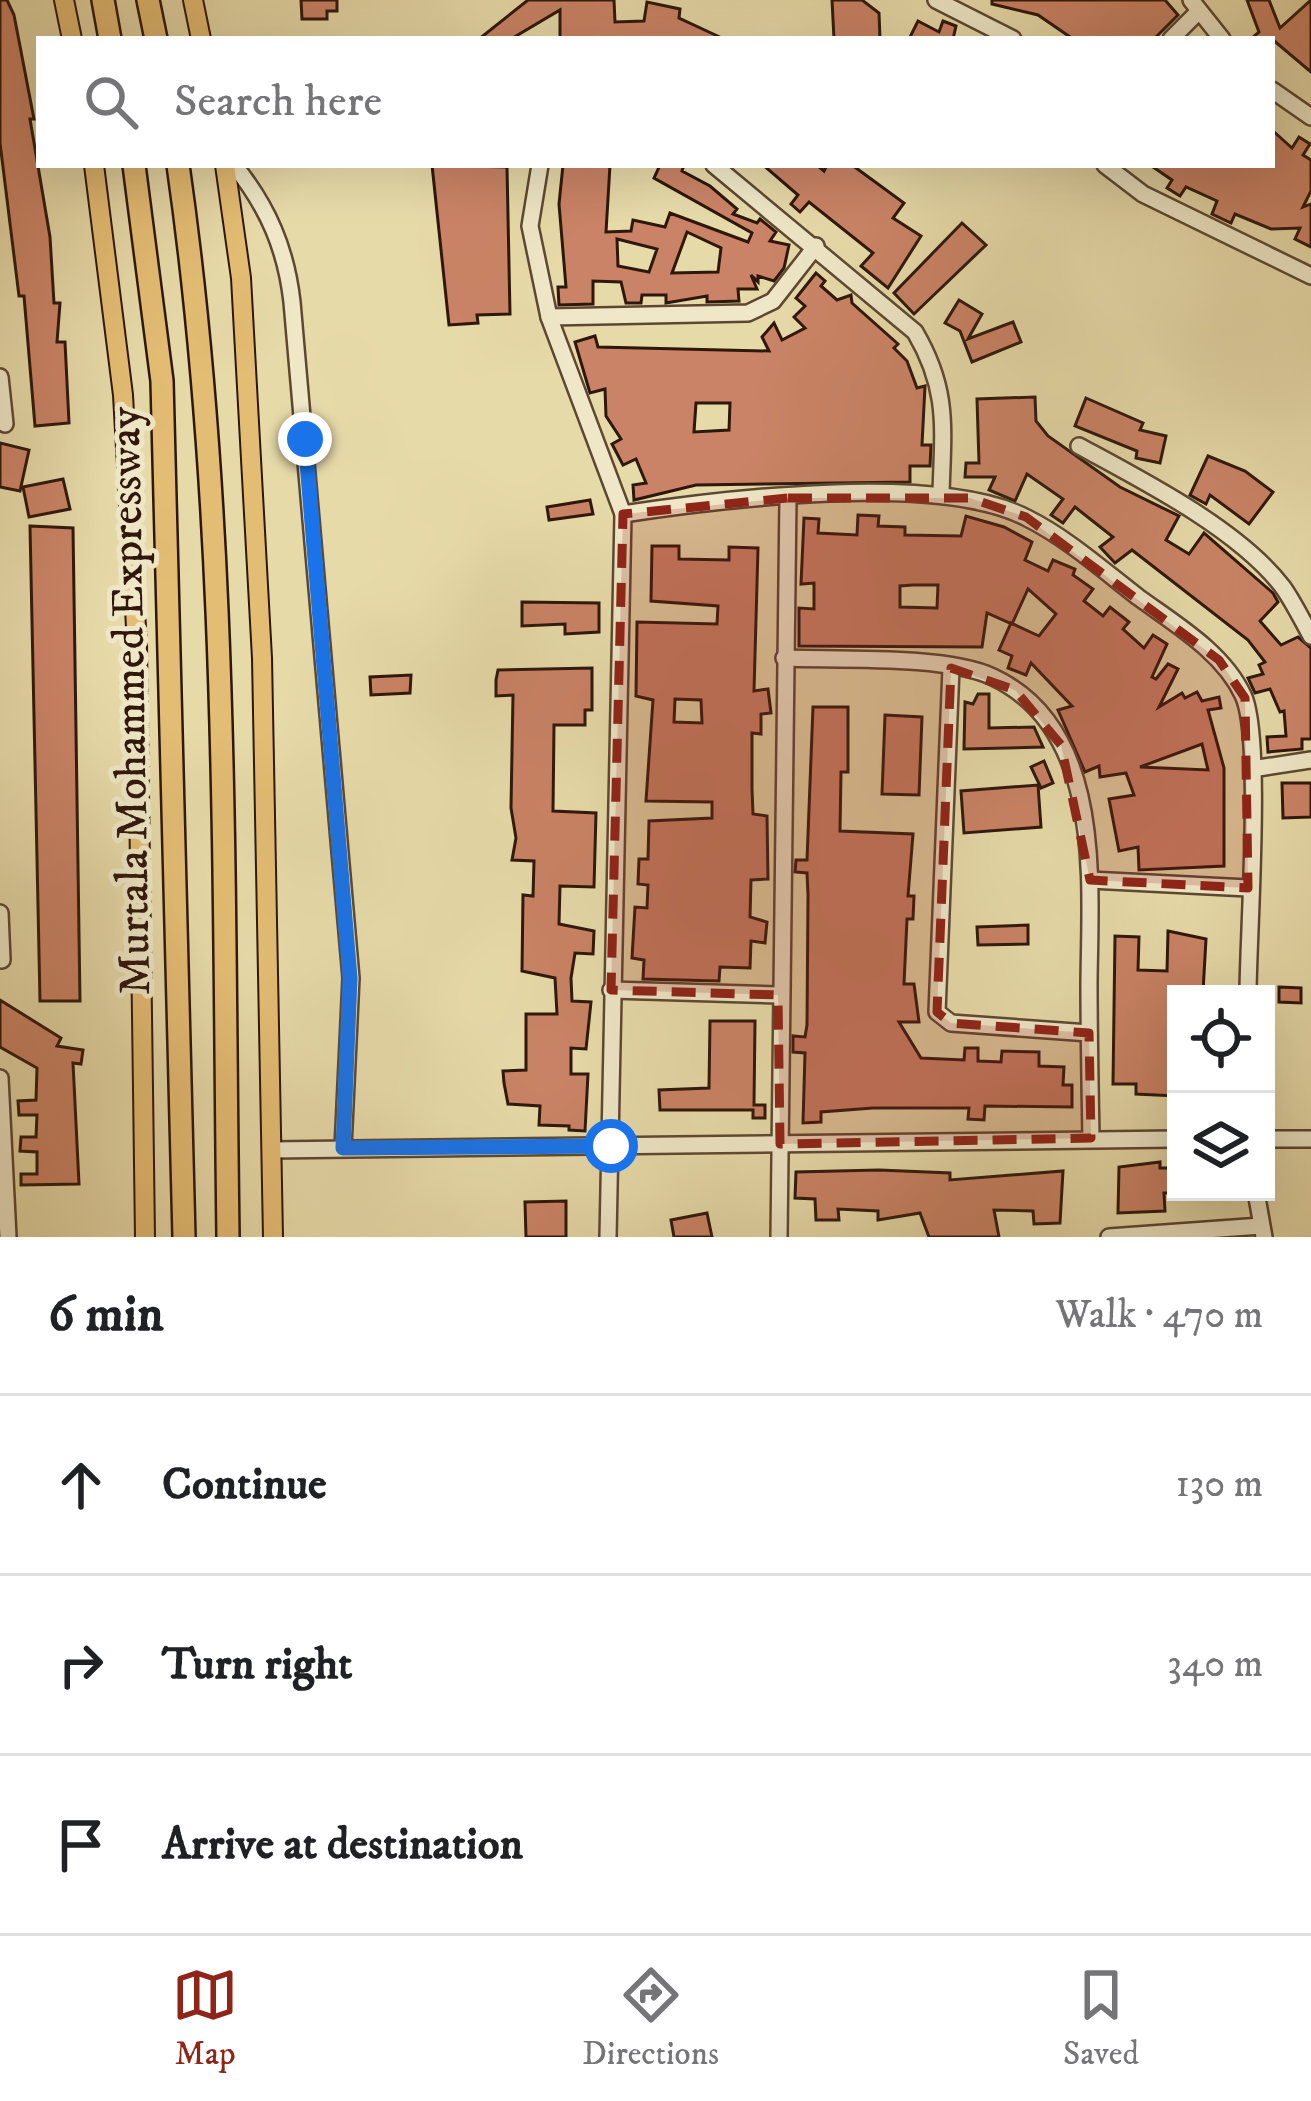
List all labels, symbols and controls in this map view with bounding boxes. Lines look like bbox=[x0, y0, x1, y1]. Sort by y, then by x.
search box bbox=[36, 36, 1275, 168]
icon: search bbox=[78, 69, 144, 135]
text: Search here bbox=[174, 74, 382, 130]
street label: Murtala Mohammed Expressway bbox=[98, 406, 164, 996]
route end bbox=[278, 412, 332, 466]
map controls bbox=[1167, 985, 1275, 1201]
button: locate bbox=[1167, 985, 1275, 1093]
button: layers bbox=[1167, 1093, 1275, 1201]
route start bbox=[584, 1119, 638, 1173]
text: 6 min bbox=[48, 1283, 164, 1347]
text: Walk · 470 m bbox=[1056, 1291, 1263, 1340]
icon: ahead bbox=[48, 1452, 114, 1518]
text: Continue bbox=[162, 1457, 327, 1513]
text: 130 m bbox=[1175, 1460, 1263, 1509]
icon: right bbox=[48, 1632, 114, 1698]
text: Turn right bbox=[162, 1637, 352, 1693]
text: 340 m bbox=[1167, 1640, 1263, 1689]
icon: arrive bbox=[48, 1812, 114, 1878]
text: Arrive at destination bbox=[162, 1817, 523, 1873]
tab: Map bbox=[172, 1962, 238, 2075]
tab: Directions bbox=[582, 1962, 719, 2075]
tab: Saved bbox=[1063, 1962, 1139, 2075]

